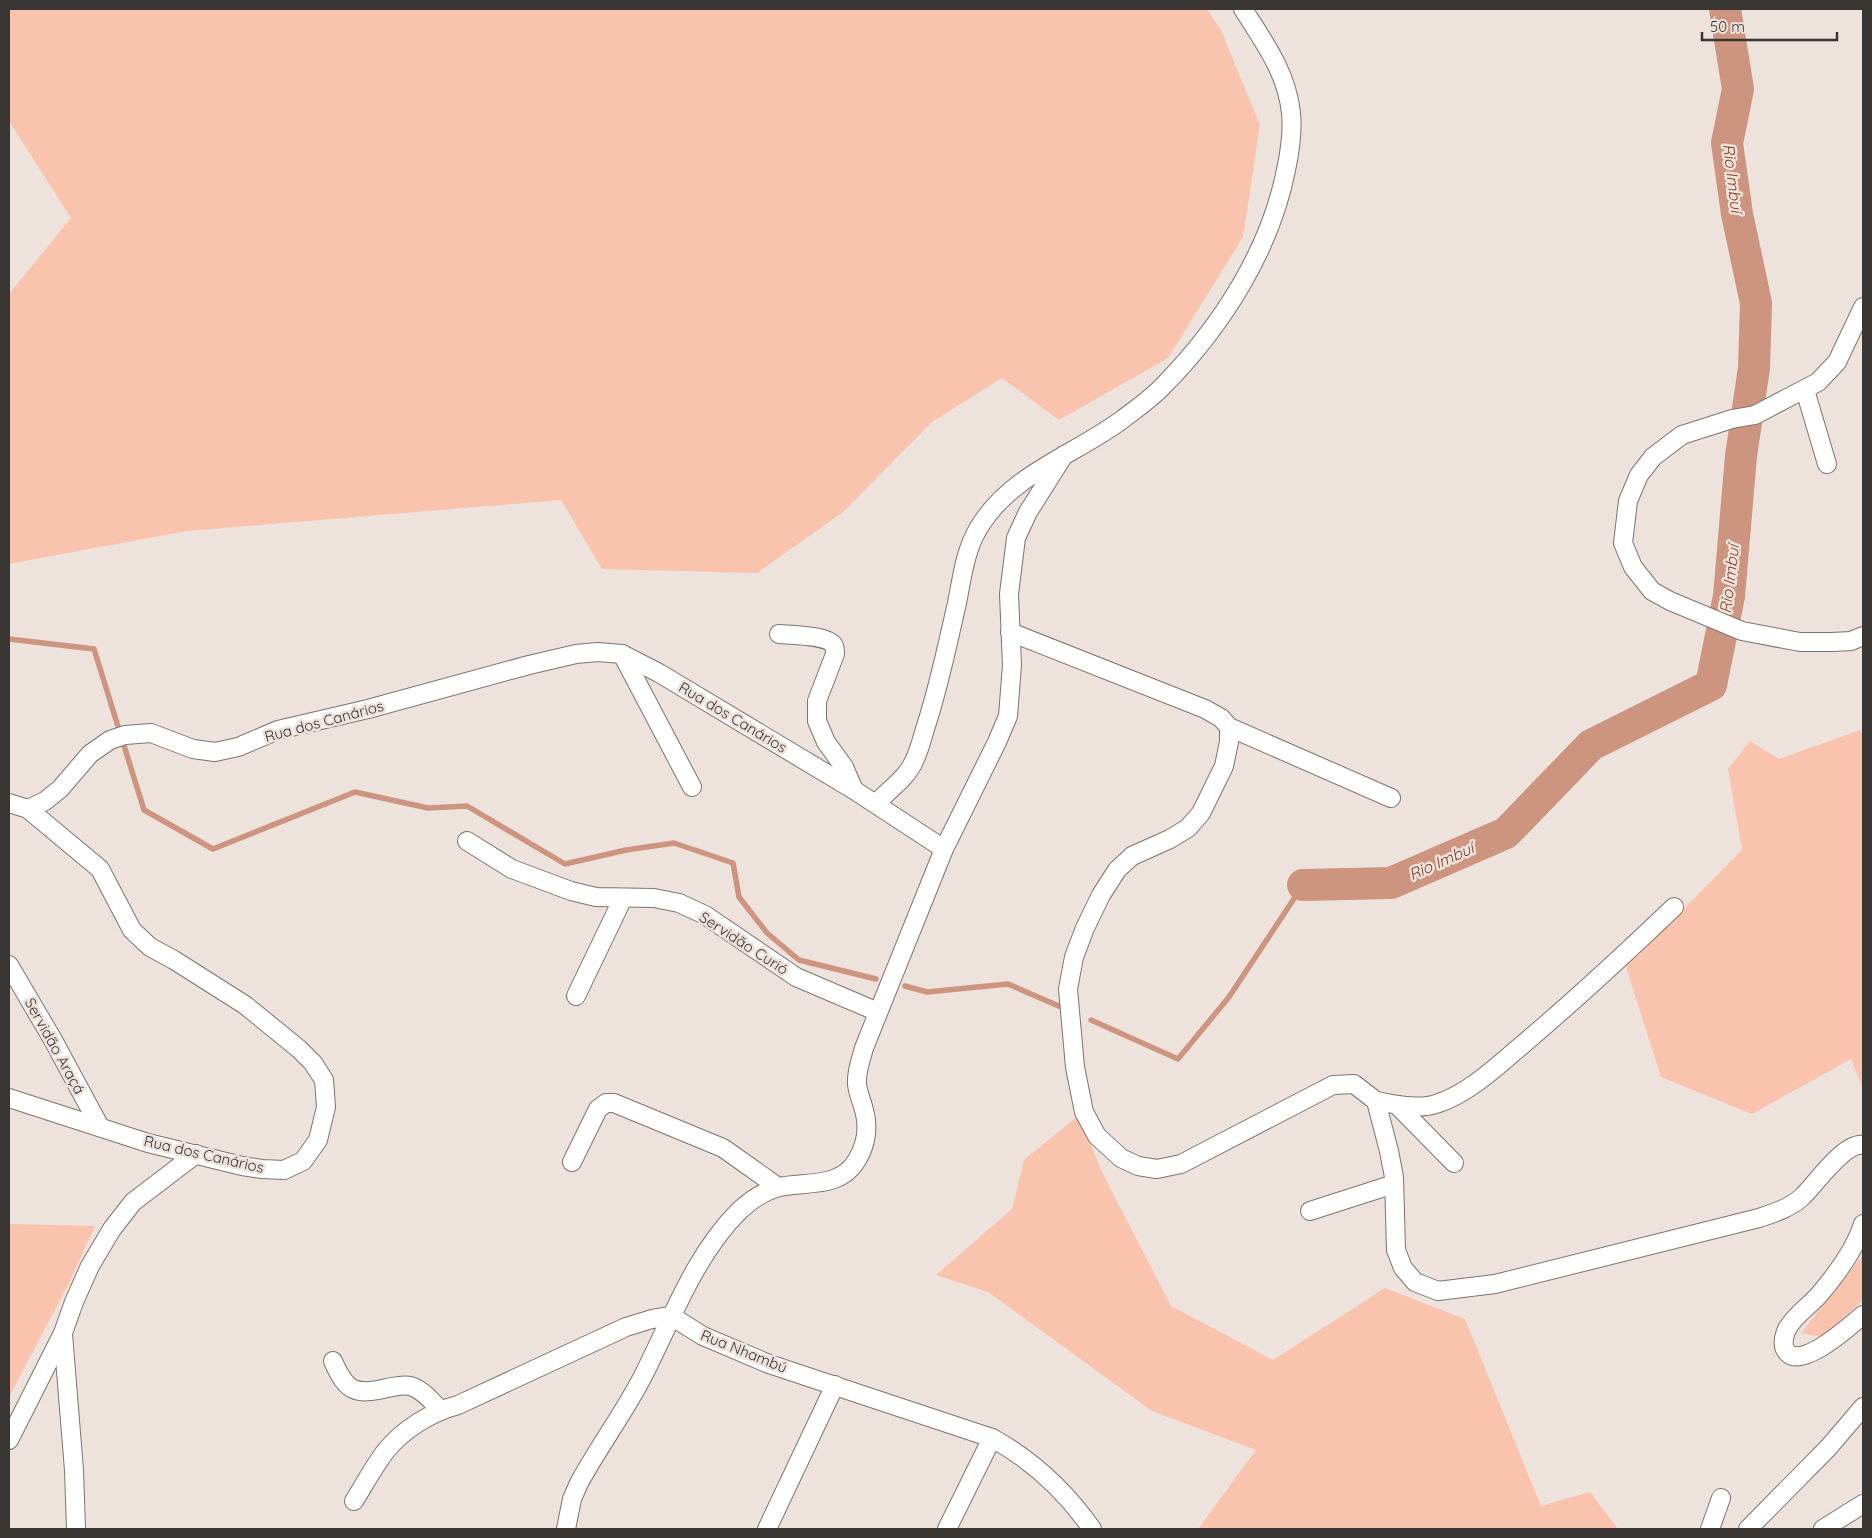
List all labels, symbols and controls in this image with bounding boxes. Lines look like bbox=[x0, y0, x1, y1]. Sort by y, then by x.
scale bar bbox=[1702, 10, 1837, 42]
text: 50 m bbox=[1710, 17, 1745, 36]
water label: Rio Imbuí bbox=[1719, 143, 1748, 217]
water label: Rio Imbuí bbox=[1715, 540, 1744, 614]
street label: Rua dos Canários bbox=[676, 677, 790, 757]
street label: Rua dos Canários bbox=[262, 696, 386, 746]
water label: Rio Imbuí bbox=[1405, 836, 1480, 884]
street label: Servidão Curió bbox=[696, 907, 792, 979]
street label: Servidão Araçá bbox=[21, 995, 89, 1097]
street label: Rua dos Canários bbox=[142, 1131, 266, 1177]
street label: Rua Nhambú bbox=[698, 1325, 790, 1377]

